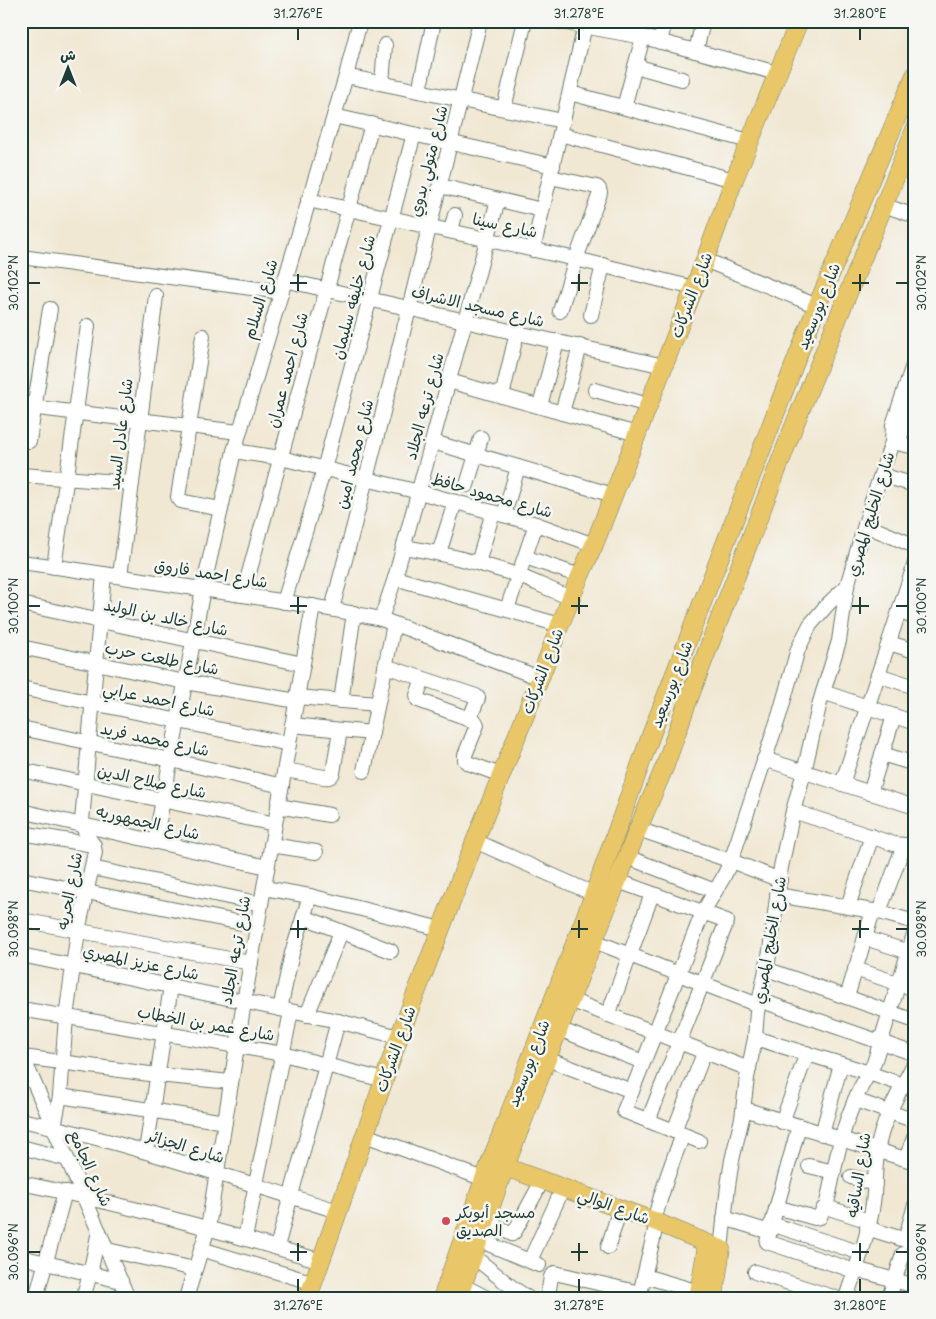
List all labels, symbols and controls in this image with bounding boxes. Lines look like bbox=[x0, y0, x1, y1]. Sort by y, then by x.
text: 31.276°E bbox=[273, 4, 323, 22]
text: 31.278°E bbox=[554, 4, 604, 22]
text: 31.280°E bbox=[833, 4, 887, 22]
north arrow bbox=[42, 42, 92, 92]
text: ش bbox=[60, 44, 76, 65]
street label: شارع متولي بدوي bbox=[402, 102, 456, 220]
street label: شارع سينا bbox=[470, 205, 540, 244]
street label: شارع خليفه سليمان bbox=[324, 232, 381, 362]
street label: شارع الشركات bbox=[663, 248, 718, 342]
text: 30.102°N bbox=[4, 255, 22, 311]
text: 30.102°N bbox=[912, 255, 930, 311]
street label: شارع السلام bbox=[235, 256, 285, 342]
street label: شارع بورسعيد bbox=[789, 259, 846, 353]
street label: شارع مسجد الاشراف bbox=[409, 278, 547, 333]
street label: شارع احمد عمران bbox=[259, 309, 314, 431]
street label: شارع ترعه الجلاد bbox=[397, 350, 450, 462]
street label: شارع عادل السيد bbox=[100, 377, 139, 491]
street label: شارع محمد امين bbox=[328, 396, 379, 511]
street label: شارع الخليج المصري bbox=[839, 448, 900, 579]
street label: شارع محمود حافظ bbox=[429, 465, 556, 524]
street label: شارع احمد فاروق bbox=[153, 551, 270, 594]
text: 30.100°N bbox=[4, 578, 22, 635]
text: 30.100°N bbox=[912, 578, 930, 635]
street label: شارع خالد بن الوليد bbox=[102, 591, 230, 642]
street label: شارع الشركات bbox=[514, 624, 569, 718]
street label: شارع طلعت حرب bbox=[103, 634, 221, 681]
street label: شارع بورسعيد bbox=[642, 637, 699, 731]
street label: شارع احمد عرابي bbox=[100, 674, 217, 725]
street label: شارع محمد فريد bbox=[98, 715, 212, 762]
street label: شارع صلاح الدين bbox=[95, 757, 209, 804]
street label: شارع الجمهوريه bbox=[94, 797, 202, 846]
street label: شارع الحريه bbox=[49, 850, 88, 932]
street label: شارع الخليج المصري bbox=[745, 874, 792, 1006]
street label: شارع ترعه الجلاد bbox=[213, 894, 256, 1006]
text: 30.098°N bbox=[4, 900, 22, 958]
text: 30.098°N bbox=[912, 900, 930, 958]
street label: شارع عزيز المصري bbox=[81, 937, 202, 986]
street label: شارع عمر بن الخطاب bbox=[135, 998, 277, 1047]
street label: شارع الشركات bbox=[367, 1002, 422, 1096]
street label: شارع بورسعيد bbox=[499, 1016, 556, 1110]
street label: شارع الجزائر bbox=[142, 1121, 228, 1169]
street label: شارع الجامع bbox=[63, 1125, 120, 1210]
street label: شارع الساقيه bbox=[838, 1131, 877, 1219]
street label: شارع الوالي bbox=[574, 1181, 654, 1233]
place label: مسجد أبوبكر الصديق bbox=[454, 1199, 535, 1241]
marker: مسجد أبوبكر الصديق bbox=[440, 1215, 452, 1227]
text: 30.096°N bbox=[4, 1223, 22, 1281]
text: 30.096°N bbox=[912, 1223, 930, 1281]
text: 31.276°E bbox=[273, 1296, 323, 1314]
text: 31.278°E bbox=[554, 1296, 604, 1314]
text: 31.280°E bbox=[833, 1296, 887, 1314]

